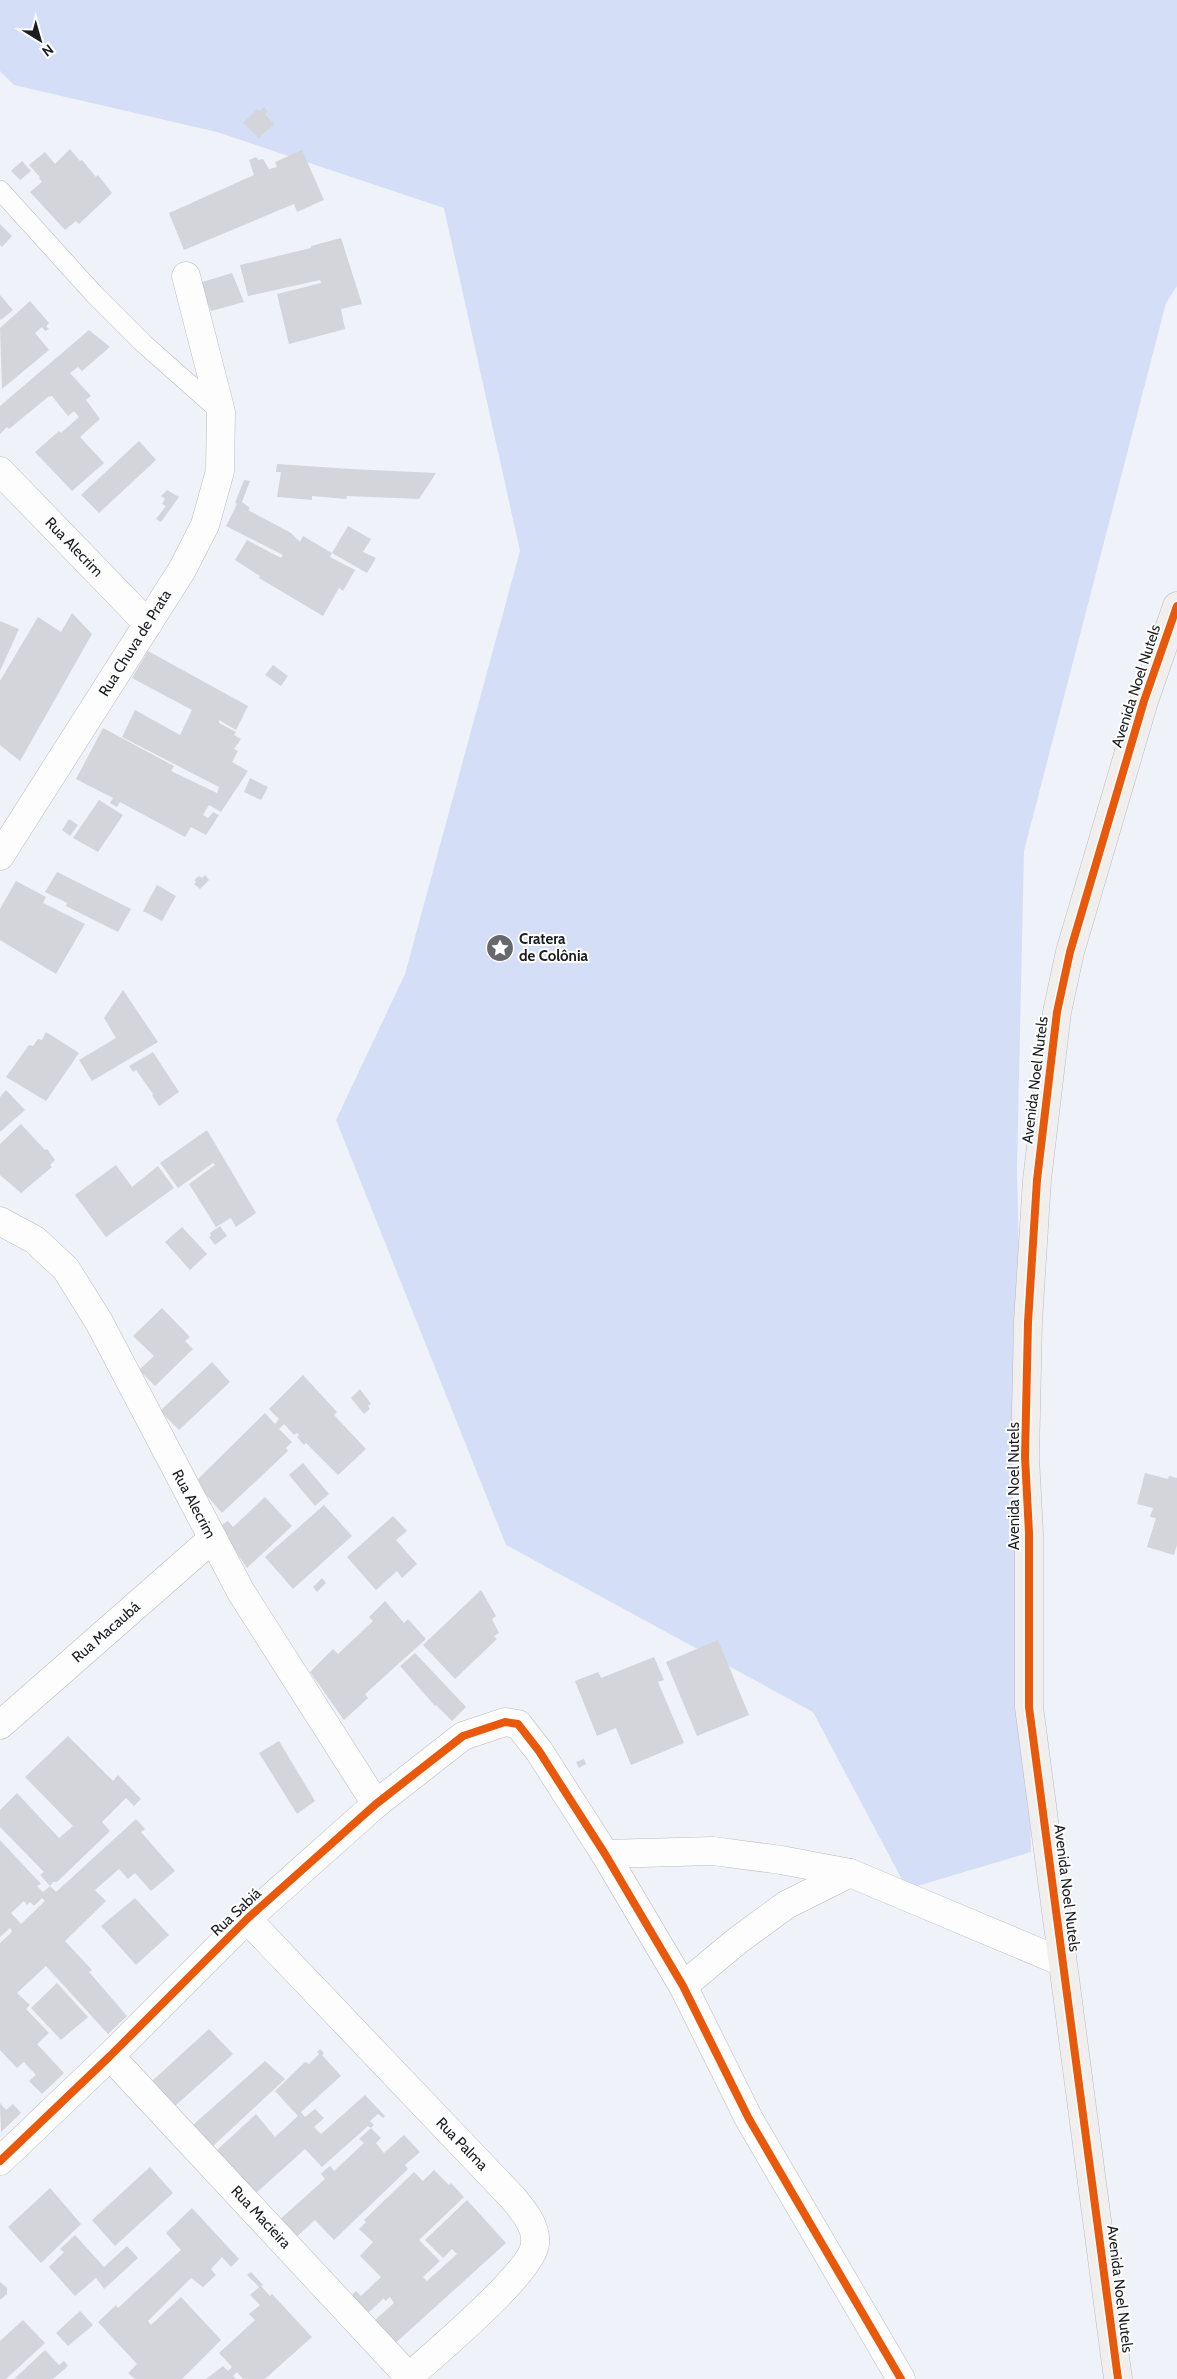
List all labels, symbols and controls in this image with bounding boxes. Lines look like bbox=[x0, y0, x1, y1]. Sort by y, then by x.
north arrow bbox=[15, 15, 65, 65]
text: N bbox=[38, 40, 57, 61]
street label: Rua Alecrim bbox=[41, 514, 107, 580]
street label: Rua Chuva de Prata bbox=[95, 586, 175, 700]
street label: Avenida Noel Nutels bbox=[1108, 622, 1164, 750]
place label: Cratera de Colônia bbox=[519, 930, 588, 965]
place icon: Cratera de Colônia bbox=[485, 933, 515, 963]
street label: Avenida Noel Nutels bbox=[1018, 1015, 1052, 1145]
street label: Avenida Noel Nutels bbox=[1005, 1422, 1023, 1550]
street label: Rua Alecrim bbox=[168, 1466, 220, 1542]
street label: Rua Macaubá bbox=[68, 1597, 144, 1666]
street label: Avenida Noel Nutels bbox=[1050, 1823, 1084, 1953]
street label: Rua Sabiá bbox=[207, 1884, 265, 1940]
street label: Rua Palma bbox=[432, 2114, 492, 2175]
street label: Rua Macieira bbox=[227, 2182, 295, 2253]
street label: Avenida Noel Nutels bbox=[1103, 2224, 1137, 2354]

